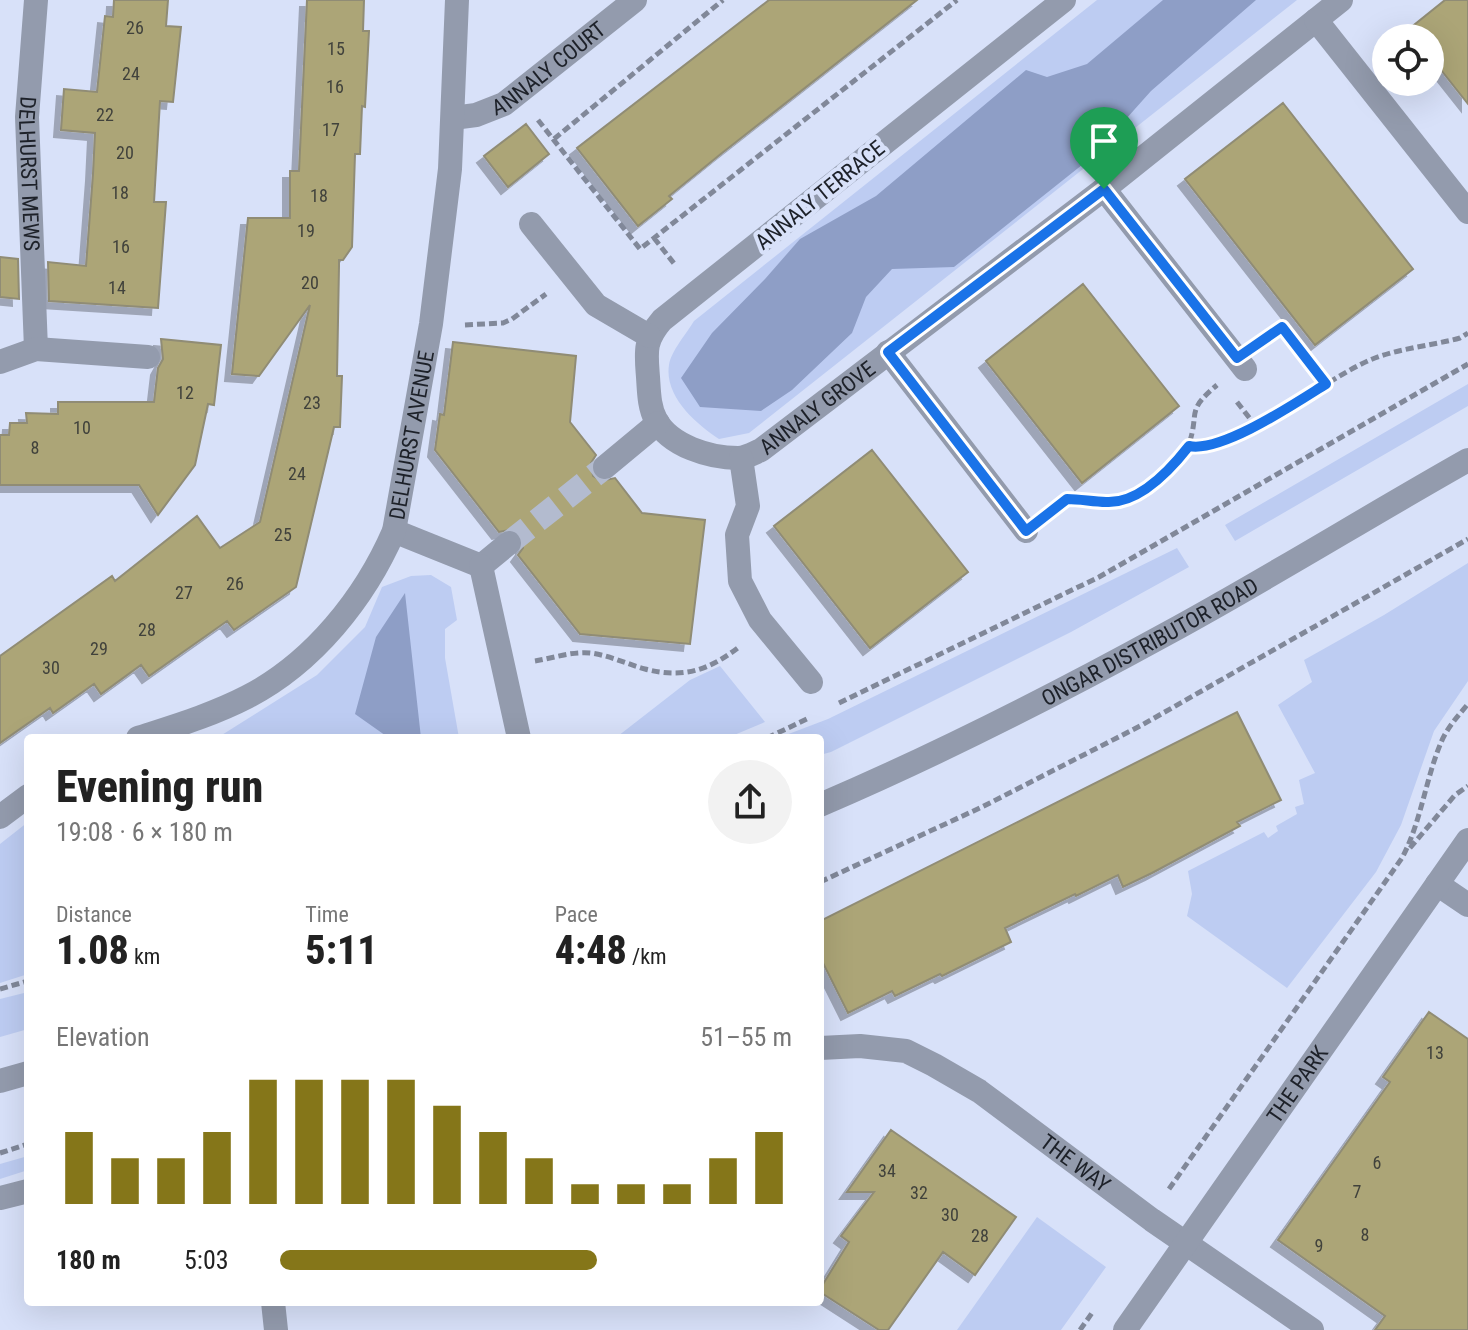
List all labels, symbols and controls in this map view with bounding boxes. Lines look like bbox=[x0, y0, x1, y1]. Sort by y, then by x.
street label: ANNALY COURT bbox=[488, 16, 610, 120]
house number: 26 bbox=[126, 17, 144, 38]
map controls bbox=[1372, 24, 1444, 96]
button: locate bbox=[1372, 24, 1444, 96]
house number: 15 bbox=[327, 38, 345, 59]
house number: 24 bbox=[122, 63, 140, 84]
house number: 16 bbox=[326, 76, 344, 97]
street label: DELHURST MEWS bbox=[14, 95, 45, 252]
house number: 22 bbox=[96, 104, 114, 125]
pin bbox=[1070, 107, 1138, 189]
house number: 17 bbox=[322, 119, 340, 140]
icon: arrive bbox=[1082, 119, 1126, 163]
street label: ANNALY TERRACE bbox=[751, 135, 890, 255]
house number: 20 bbox=[116, 142, 134, 163]
house number: 18 bbox=[111, 182, 129, 203]
house number: 18 bbox=[310, 185, 328, 206]
house number: 19 bbox=[297, 220, 315, 241]
house number: 16 bbox=[112, 236, 130, 257]
house number: 20 bbox=[301, 272, 319, 293]
house number: 14 bbox=[108, 277, 126, 298]
street label: DELHURST AVENUE bbox=[384, 348, 439, 521]
street label: ANNALY GROVE bbox=[754, 356, 880, 459]
house number: 12 bbox=[176, 382, 194, 403]
house number: 23 bbox=[303, 392, 321, 413]
house number: 10 bbox=[73, 417, 91, 438]
house number: 8 bbox=[31, 437, 39, 458]
house number: 24 bbox=[288, 463, 306, 484]
house number: 25 bbox=[274, 524, 292, 545]
house number: 26 bbox=[226, 573, 244, 594]
street label: ONGAR DISTRIBUTOR ROAD bbox=[1037, 573, 1262, 711]
house number: 27 bbox=[175, 582, 193, 603]
house number: 28 bbox=[138, 619, 156, 640]
house number: 29 bbox=[90, 638, 108, 659]
house number: 30 bbox=[42, 657, 60, 678]
button: share bbox=[708, 760, 792, 844]
text: Evening run bbox=[56, 761, 263, 813]
text: 19:08 · 6 × 180 m bbox=[56, 817, 233, 847]
text: Distance bbox=[56, 902, 132, 927]
text: Time bbox=[305, 902, 349, 927]
text: Pace bbox=[555, 902, 598, 927]
text: 1.08 bbox=[56, 927, 129, 974]
text: 5:11 bbox=[305, 927, 378, 974]
text: 4:48 bbox=[555, 927, 627, 974]
text: km bbox=[129, 944, 160, 969]
text: /km bbox=[627, 944, 667, 969]
text: Elevation bbox=[56, 1022, 150, 1052]
text: 51–55 m bbox=[700, 1022, 792, 1052]
street label: THE PARK bbox=[1262, 1041, 1333, 1128]
house number: 13 bbox=[1426, 1042, 1444, 1063]
street label: THE WAY bbox=[1036, 1129, 1116, 1197]
house number: 6 bbox=[1373, 1152, 1381, 1173]
house number: 34 bbox=[878, 1160, 896, 1181]
house number: 7 bbox=[1353, 1181, 1362, 1202]
house number: 32 bbox=[910, 1182, 928, 1203]
house number: 30 bbox=[941, 1204, 959, 1225]
house number: 8 bbox=[1361, 1224, 1369, 1245]
house number: 28 bbox=[971, 1225, 989, 1246]
house number: 9 bbox=[1315, 1235, 1323, 1256]
text: 180 m bbox=[56, 1245, 121, 1275]
text: 5:03 bbox=[184, 1245, 229, 1275]

